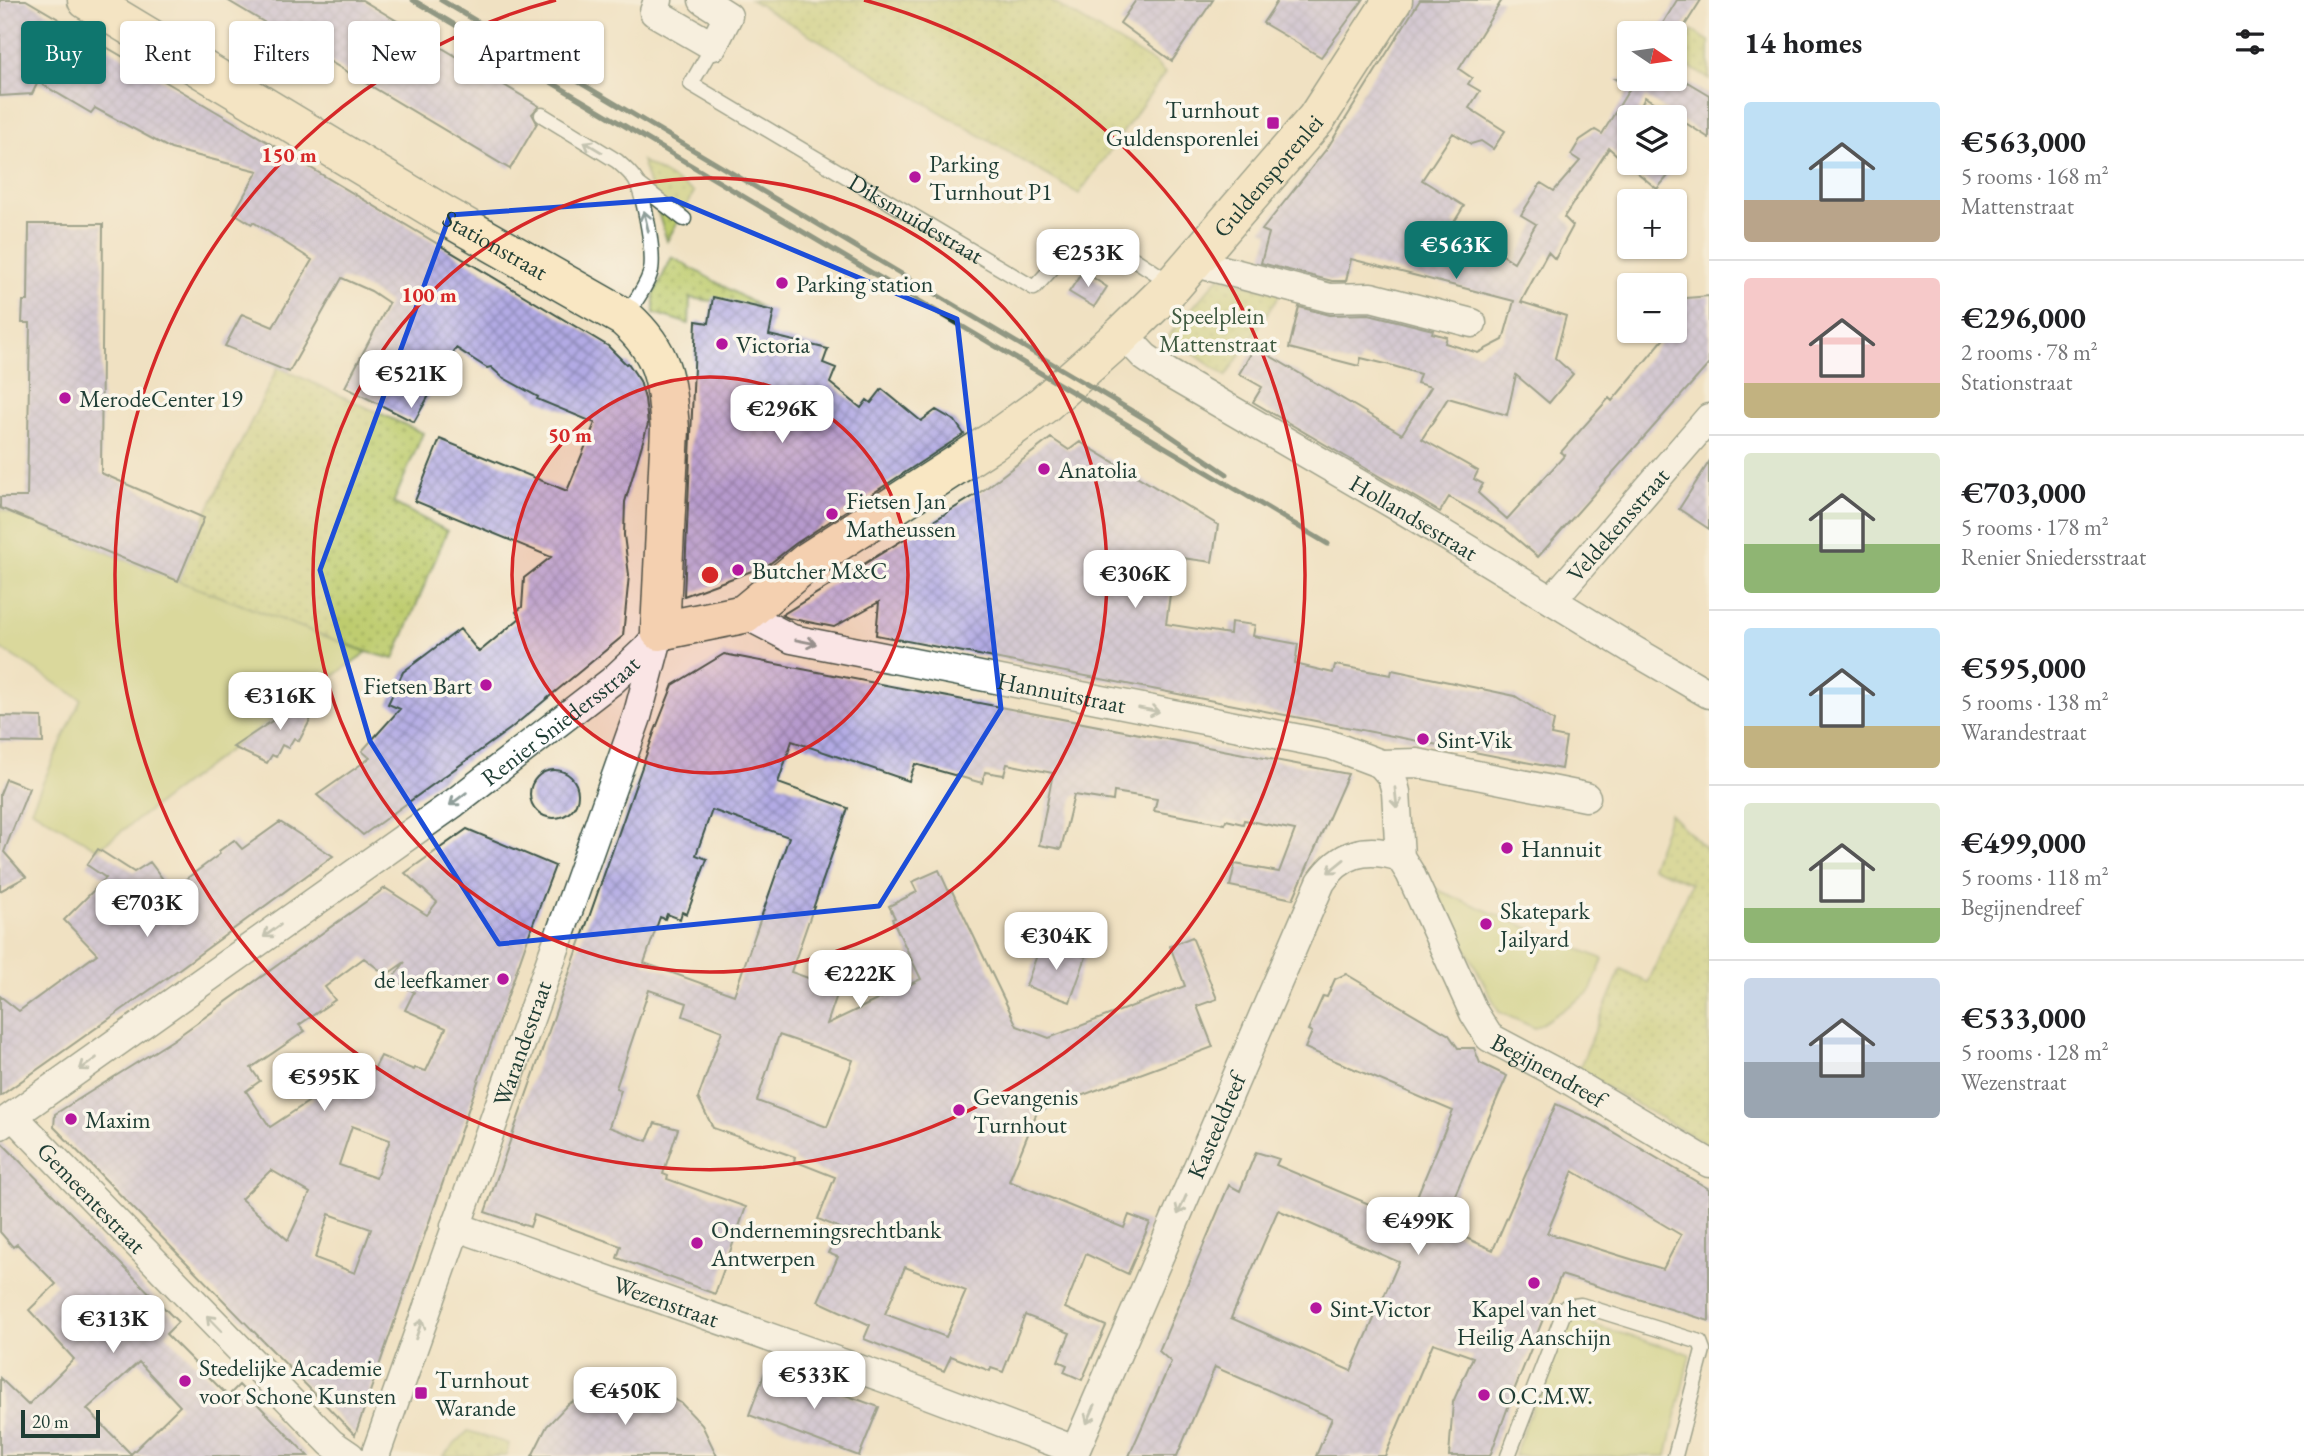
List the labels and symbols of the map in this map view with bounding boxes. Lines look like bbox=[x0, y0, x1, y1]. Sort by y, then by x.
north arrow bbox=[1617, 21, 1687, 91]
place label: Turnhout Guldensporenlei bbox=[1106, 94, 1259, 153]
street label: Guldensporenlei bbox=[1206, 107, 1329, 243]
marker: Turnhout Guldensporenlei bbox=[1265, 115, 1281, 131]
one-way arrow bbox=[583, 139, 603, 153]
text: 150 m bbox=[261, 141, 317, 168]
place label: Parking Turnhout P1 bbox=[929, 148, 1052, 207]
street label: Diksmuidestraat bbox=[843, 166, 990, 270]
marker: Parking Turnhout P1 bbox=[907, 169, 923, 185]
street label: Stationstraat bbox=[437, 202, 554, 287]
one-way arrow bbox=[639, 210, 652, 233]
pin: €563K bbox=[1407, 222, 1505, 281]
pin: €253K bbox=[1039, 230, 1137, 289]
place label: Parking station bbox=[796, 268, 934, 299]
marker: Parking station bbox=[774, 275, 790, 291]
text: 100 m bbox=[401, 281, 457, 308]
park label: Speelplein Mattenstraat bbox=[1159, 300, 1277, 359]
place label: Victoria bbox=[736, 329, 811, 360]
marker: Victoria bbox=[714, 336, 730, 352]
pin: €521K bbox=[362, 350, 460, 410]
place label: MerodeCenter 19 bbox=[79, 383, 243, 414]
pin: €296K bbox=[733, 386, 831, 445]
marker: MerodeCenter 19 bbox=[57, 390, 73, 406]
text: 50 m bbox=[548, 421, 592, 448]
place label: Anatolia bbox=[1057, 454, 1138, 485]
street label: Veldekensstraat bbox=[1559, 460, 1676, 588]
marker: Anatolia bbox=[1036, 461, 1052, 477]
street label: Hollandsestraat bbox=[1344, 467, 1484, 567]
place label: Fietsen Jan Matheussen bbox=[846, 485, 956, 544]
marker: Fietsen Jan Matheussen bbox=[824, 506, 840, 522]
pin: €306K bbox=[1086, 550, 1184, 610]
place label: Butcher M&C bbox=[752, 555, 887, 586]
marker: Butcher M&C bbox=[730, 562, 746, 578]
centre of rings bbox=[698, 563, 722, 587]
one-way arrow bbox=[794, 636, 817, 649]
street label: Renier Sniedersstraat bbox=[474, 648, 646, 792]
street label: Hannuitstraat bbox=[995, 664, 1129, 720]
place label: Fietsen Bart bbox=[363, 670, 472, 701]
pin: €316K bbox=[231, 672, 329, 732]
marker: Fietsen Bart bbox=[478, 677, 494, 693]
one-way arrow bbox=[1137, 703, 1160, 717]
place label: Sint-Vik bbox=[1437, 724, 1513, 755]
marker: Sint-Vik bbox=[1415, 731, 1431, 747]
one-way arrow bbox=[1389, 786, 1402, 808]
one-way arrow bbox=[449, 792, 468, 807]
place label: Hannuit bbox=[1521, 833, 1602, 864]
marker: Hannuit bbox=[1499, 840, 1515, 856]
one-way arrow bbox=[1327, 858, 1345, 874]
pin: €703K bbox=[98, 880, 196, 939]
place label: Skatepark Jailyard bbox=[1498, 895, 1590, 954]
pin: €304K bbox=[1007, 912, 1105, 972]
marker: Skatepark Jailyard bbox=[1478, 916, 1494, 932]
one-way arrow bbox=[263, 923, 282, 938]
pin: €222K bbox=[811, 950, 909, 1010]
place label: de leefkamer bbox=[374, 964, 489, 995]
marker: de leefkamer bbox=[495, 971, 511, 987]
street label: Warandestraat bbox=[485, 976, 558, 1110]
street label: Begijnendreef bbox=[1486, 1026, 1615, 1116]
pin: €595K bbox=[275, 1054, 373, 1113]
one-way arrow bbox=[79, 1057, 98, 1071]
street label: Kasteeldreef bbox=[1179, 1065, 1254, 1183]
place label: Gevangenis Turnhout bbox=[973, 1081, 1078, 1140]
marker: Gevangenis Turnhout bbox=[951, 1102, 967, 1118]
place label: Maxim bbox=[85, 1104, 151, 1135]
marker: Maxim bbox=[63, 1111, 79, 1127]
street label: Gemeentestraat bbox=[31, 1135, 154, 1260]
one-way arrow bbox=[1175, 1194, 1188, 1216]
pin: €499K bbox=[1369, 1198, 1467, 1257]
place label: Ondernemingsrechtbank Antwerpen bbox=[710, 1214, 942, 1273]
marker: Ondernemingsrechtbank Antwerpen bbox=[689, 1235, 705, 1251]
street label: Wezenstraat bbox=[609, 1268, 724, 1334]
marker: Kapel van het Heilig Aanschijn bbox=[1526, 1275, 1542, 1291]
place label: Sint-Victor bbox=[1330, 1293, 1431, 1324]
place label: Kapel van het Heilig Aanschijn bbox=[1457, 1293, 1611, 1352]
pin: €313K bbox=[64, 1296, 162, 1355]
marker: Sint-Victor bbox=[1308, 1300, 1324, 1316]
one-way arrow bbox=[205, 1315, 222, 1332]
one-way arrow bbox=[414, 1319, 426, 1341]
place label: Stedelijke Academie voor Schone Kunsten bbox=[199, 1352, 397, 1411]
pin: €533K bbox=[765, 1352, 863, 1411]
place label: Turnhout Warande bbox=[435, 1364, 529, 1423]
pin: €450K bbox=[576, 1368, 674, 1427]
marker: Stedelijke Academie voor Schone Kunsten bbox=[177, 1373, 193, 1389]
place label: O.C.M.W. bbox=[1498, 1380, 1593, 1411]
marker: Turnhout Warande bbox=[413, 1385, 429, 1401]
marker: O.C.M.W. bbox=[1476, 1387, 1492, 1403]
one-way arrow bbox=[1084, 1403, 1097, 1424]
scale bar bbox=[21, 1407, 100, 1439]

